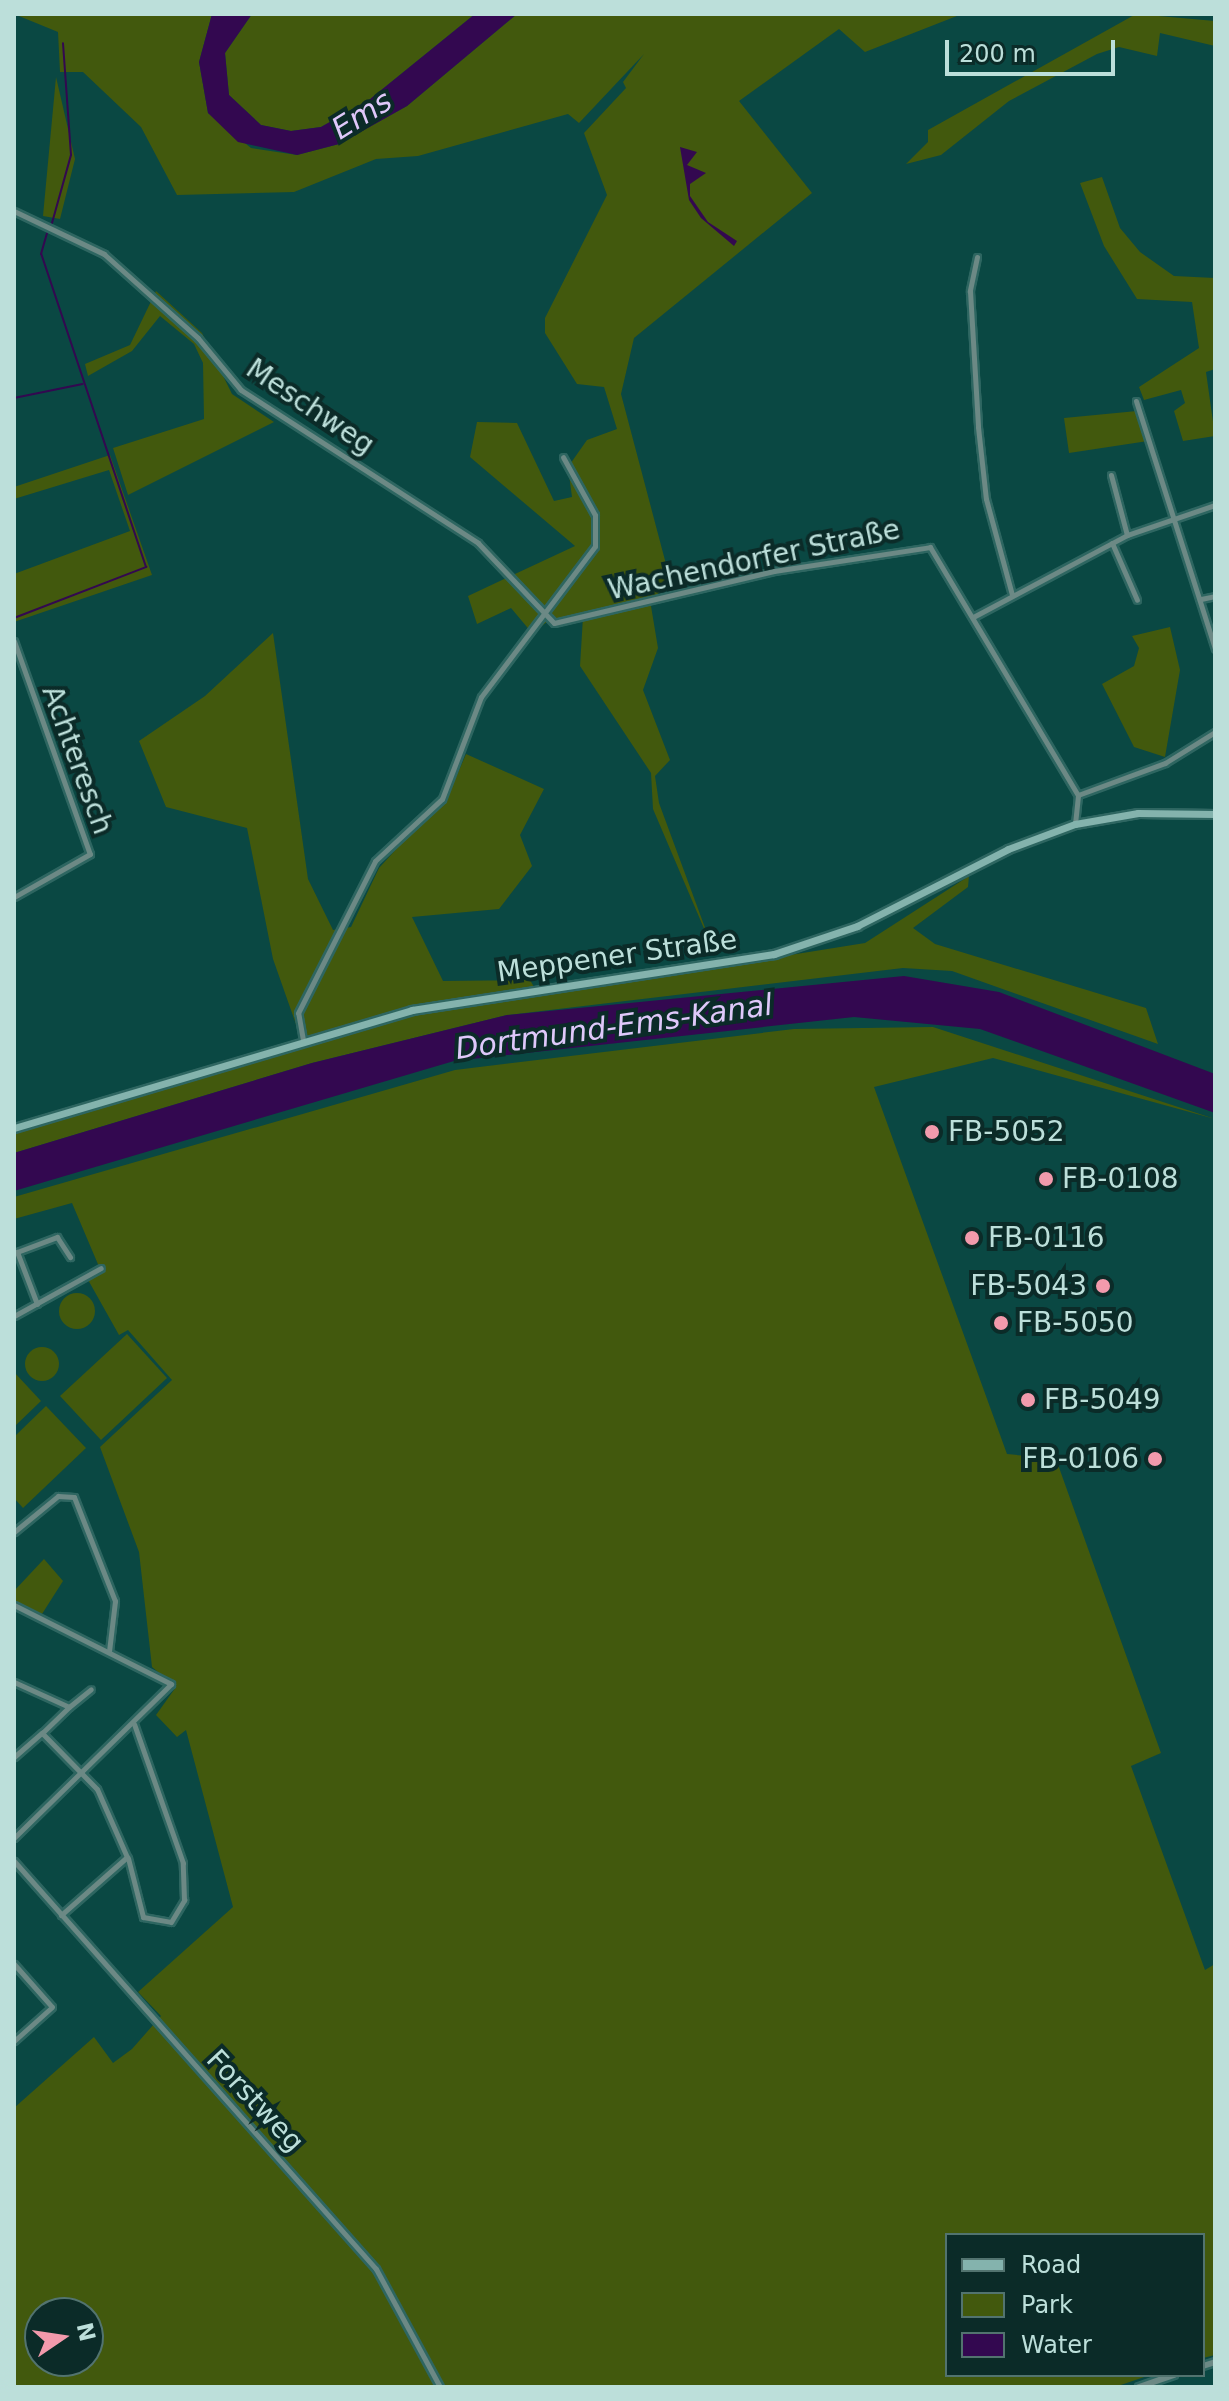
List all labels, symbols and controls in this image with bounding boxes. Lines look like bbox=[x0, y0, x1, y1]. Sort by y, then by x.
scale bar bbox=[949, 24, 1119, 74]
text: 200 m bbox=[959, 40, 1036, 68]
water label: Ems bbox=[325, 83, 399, 147]
street label: Meschweg bbox=[240, 352, 380, 462]
street label: Wachendorfer Straße bbox=[605, 513, 903, 607]
street label: Achteresch bbox=[35, 681, 119, 839]
street label: Meppener Straße bbox=[495, 923, 739, 989]
water label: Dortmund-Ems-Kanal bbox=[453, 987, 775, 1067]
place label: FB-5052 bbox=[948, 1115, 1065, 1149]
marker: FB-5052 bbox=[923, 1123, 941, 1141]
place label: FB-0108 bbox=[1062, 1162, 1179, 1196]
marker: FB-0108 bbox=[1037, 1170, 1055, 1188]
place label: FB-0116 bbox=[988, 1221, 1105, 1255]
marker: FB-0116 bbox=[963, 1229, 981, 1247]
place label: FB-5043 bbox=[970, 1269, 1087, 1303]
marker: FB-5043 bbox=[1094, 1277, 1112, 1295]
place label: FB-5050 bbox=[1017, 1306, 1134, 1340]
marker: FB-5050 bbox=[992, 1314, 1010, 1332]
place label: FB-5049 bbox=[1044, 1383, 1161, 1417]
marker: FB-5049 bbox=[1019, 1391, 1037, 1409]
place label: FB-0106 bbox=[1022, 1442, 1139, 1476]
marker: FB-0106 bbox=[1146, 1450, 1164, 1468]
street label: Forstweg bbox=[199, 2043, 311, 2159]
legend bbox=[945, 2233, 1205, 2377]
text: Road bbox=[1021, 2251, 1081, 2279]
text: Park bbox=[1021, 2291, 1073, 2319]
north arrow bbox=[24, 2297, 104, 2377]
text: N bbox=[72, 2320, 100, 2344]
text: Water bbox=[1021, 2331, 1092, 2359]

